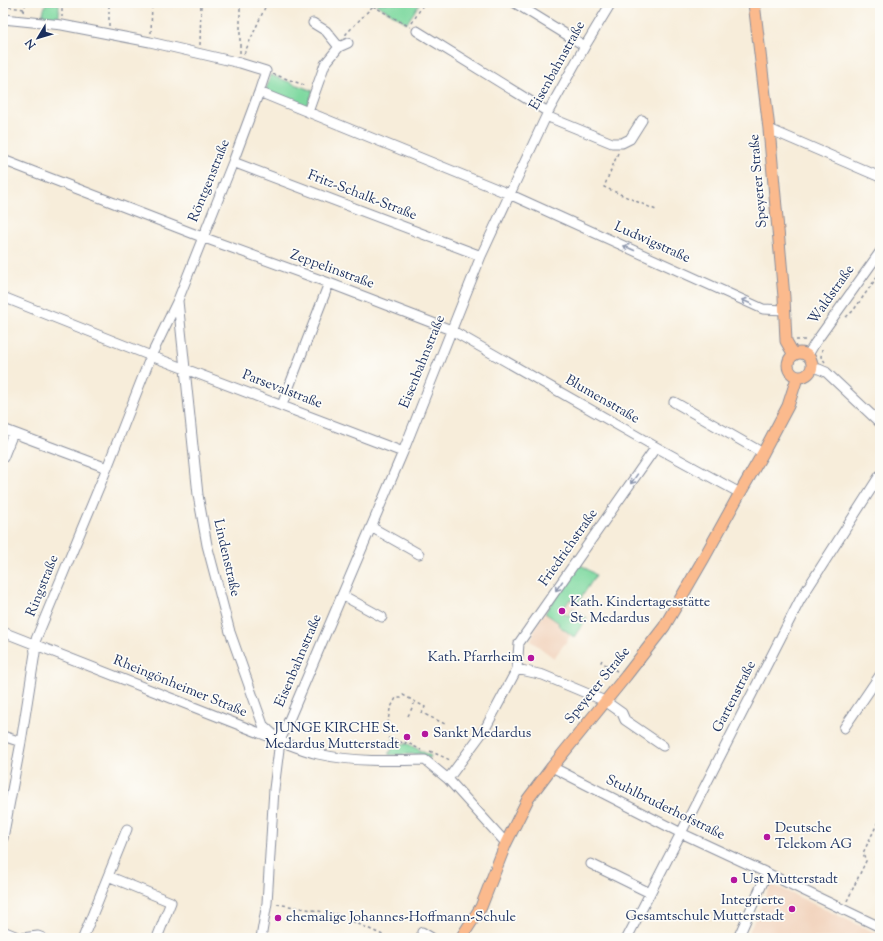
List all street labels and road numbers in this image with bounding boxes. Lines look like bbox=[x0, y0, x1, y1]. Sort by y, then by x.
street label: Eisenbahnstraße bbox=[525, 18, 591, 114]
street label: Speyerer Straße bbox=[745, 133, 773, 229]
street label: Röntgenstraße bbox=[184, 137, 236, 225]
street label: Fritz-Schalk-Straße bbox=[304, 166, 420, 226]
street label: Ludwigstraße bbox=[611, 217, 693, 269]
street label: Zeppelinstraße bbox=[287, 246, 377, 294]
street label: Waldstraße bbox=[804, 261, 860, 329]
street label: Eisenbahnstraße bbox=[395, 312, 451, 412]
street label: Parsevalstraße bbox=[239, 366, 325, 414]
street label: Blumenstraße bbox=[561, 371, 643, 429]
street label: Friedrichstraße bbox=[535, 505, 603, 591]
street label: Lindenstraße bbox=[207, 517, 245, 599]
street label: Ringstraße bbox=[22, 552, 64, 620]
street label: Eisenbahnstraße bbox=[270, 611, 328, 711]
street label: Speyerer Straße bbox=[561, 643, 635, 729]
street label: Rheingönheimer Straße bbox=[110, 651, 250, 723]
street label: Gartenstraße bbox=[708, 658, 762, 736]
street label: Stuhlbruderhofstraße bbox=[602, 770, 728, 846]

